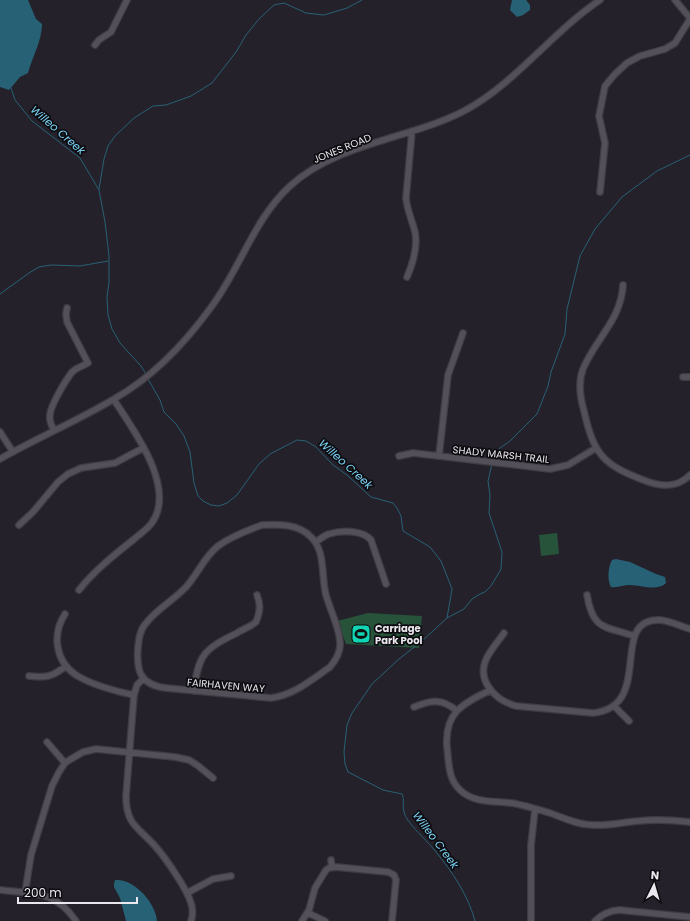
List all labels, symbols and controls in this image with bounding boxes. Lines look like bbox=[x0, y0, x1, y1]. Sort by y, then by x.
water label: Willeo Creek bbox=[27, 102, 90, 159]
street label: JONES ROAD bbox=[311, 130, 374, 167]
water label: Willeo Creek bbox=[315, 435, 378, 494]
street label: SHADY MARSH TRAIL bbox=[452, 442, 551, 467]
place label: Carriage Park Pool bbox=[375, 621, 423, 648]
sports icon: Carriage Park Pool bbox=[350, 623, 372, 645]
street label: FAIRHAVEN WAY bbox=[186, 675, 266, 696]
water label: Willeo Creek bbox=[409, 808, 464, 873]
north arrow bbox=[634, 865, 674, 905]
text: N bbox=[650, 867, 660, 883]
scale bar bbox=[18, 879, 137, 905]
text: 200 m bbox=[24, 884, 62, 901]

